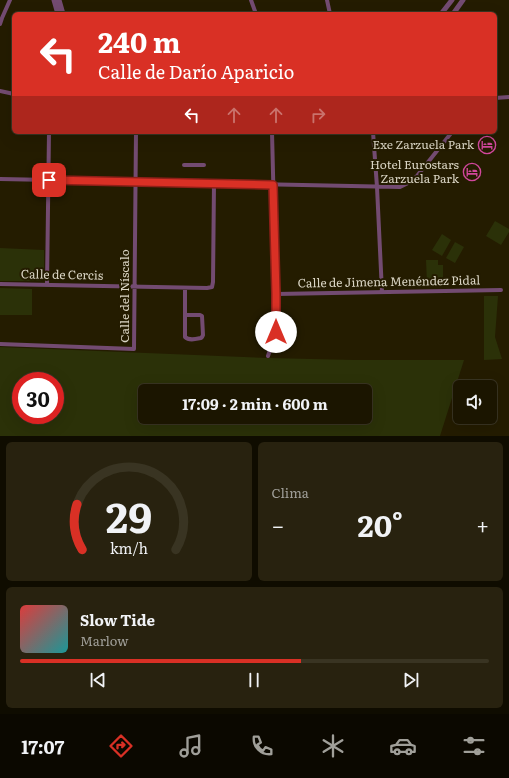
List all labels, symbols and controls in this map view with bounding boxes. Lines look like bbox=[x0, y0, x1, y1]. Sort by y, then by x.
text: 240 m bbox=[98, 20, 181, 62]
icon: left bbox=[32, 28, 84, 80]
text: Calle de Darío Aparicio bbox=[98, 58, 294, 85]
icon: left bbox=[181, 104, 203, 126]
icon: ahead bbox=[223, 104, 245, 126]
icon: ahead bbox=[265, 104, 287, 126]
icon: right bbox=[307, 104, 329, 126]
place label: Exe Zarzuela Park bbox=[373, 135, 475, 153]
hotel icon: Exe Zarzuela Park bbox=[477, 135, 497, 155]
place label: Hotel Eurostars Zarzuela Park bbox=[370, 155, 460, 187]
hotel icon: Hotel Eurostars Zarzuela Park bbox=[462, 162, 482, 182]
pin bbox=[32, 163, 66, 197]
icon: arrive bbox=[38, 169, 60, 191]
street label: Calle del Níscalo bbox=[115, 249, 133, 343]
street label: Calle de Cercis bbox=[21, 264, 104, 284]
street label: Calle de Jimena Menéndez Pidal bbox=[297, 270, 480, 292]
position arrow bbox=[255, 311, 297, 353]
speed limit sign: 30 bbox=[12, 372, 64, 424]
map controls bbox=[453, 380, 497, 424]
button: sound bbox=[453, 380, 497, 424]
text: 17:09 · 2 min · 600 m bbox=[182, 392, 328, 415]
text: 29 bbox=[106, 483, 152, 545]
text: Clima bbox=[272, 483, 309, 502]
text: 20° bbox=[358, 502, 403, 546]
text: − bbox=[272, 508, 284, 541]
text: + bbox=[476, 508, 489, 541]
text: km/h bbox=[110, 536, 148, 557]
text: Slow Tide bbox=[80, 608, 155, 631]
text: Marlow bbox=[80, 631, 128, 650]
icon: previous bbox=[87, 669, 109, 691]
icon: pause bbox=[243, 669, 265, 691]
icon: next bbox=[400, 669, 422, 691]
icon: directions bbox=[107, 732, 135, 760]
icon: music bbox=[177, 732, 205, 760]
icon: phone bbox=[248, 732, 276, 760]
icon: climate bbox=[319, 732, 347, 760]
icon: car bbox=[389, 732, 417, 760]
icon: filters bbox=[460, 732, 488, 760]
text: 17:07 bbox=[21, 733, 64, 760]

